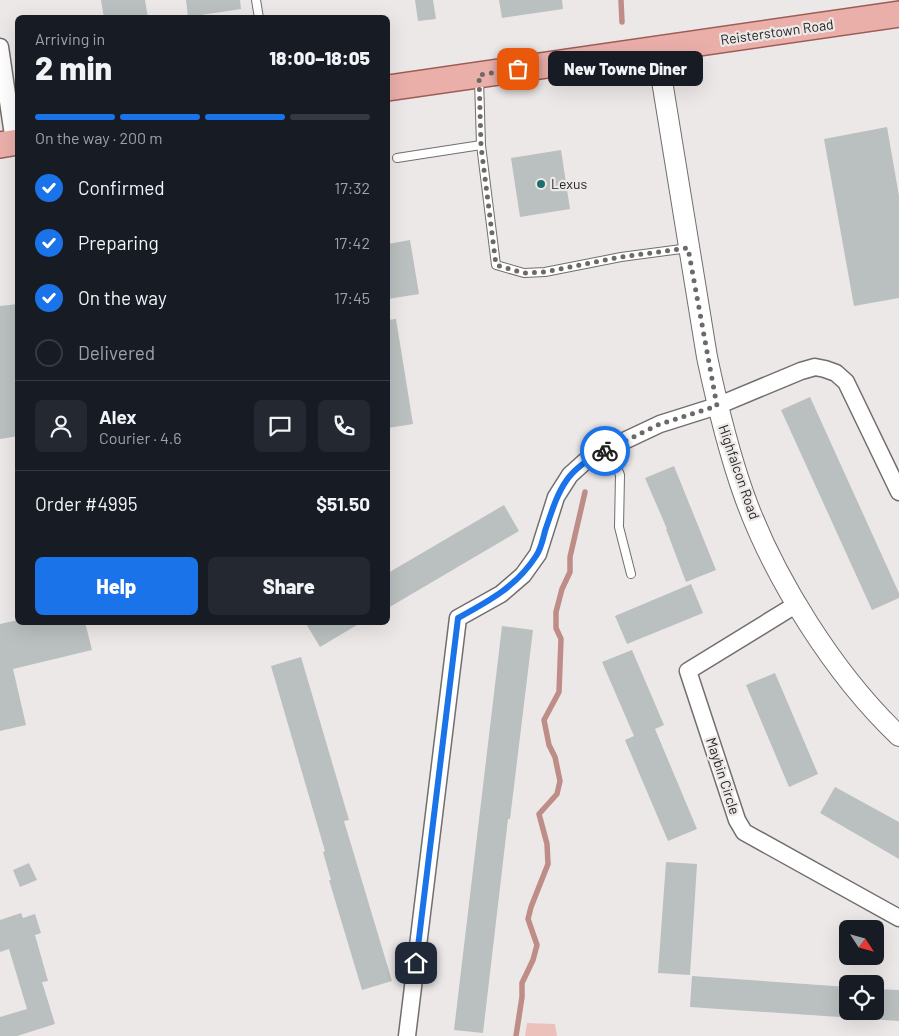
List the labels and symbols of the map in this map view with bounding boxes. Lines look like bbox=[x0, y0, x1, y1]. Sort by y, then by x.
street label: Reisterstown Road bbox=[719, 15, 835, 48]
pin bbox=[497, 48, 539, 90]
callout: New Towne Diner bbox=[548, 52, 703, 86]
place label: Lexus bbox=[551, 175, 587, 192]
marker: Lexus bbox=[535, 178, 547, 190]
street label: Highfalcon Road bbox=[715, 422, 764, 521]
courier bbox=[580, 426, 630, 476]
street label: Maybin Circle bbox=[703, 735, 744, 817]
north arrow bbox=[839, 920, 884, 965]
pin bbox=[395, 942, 437, 984]

